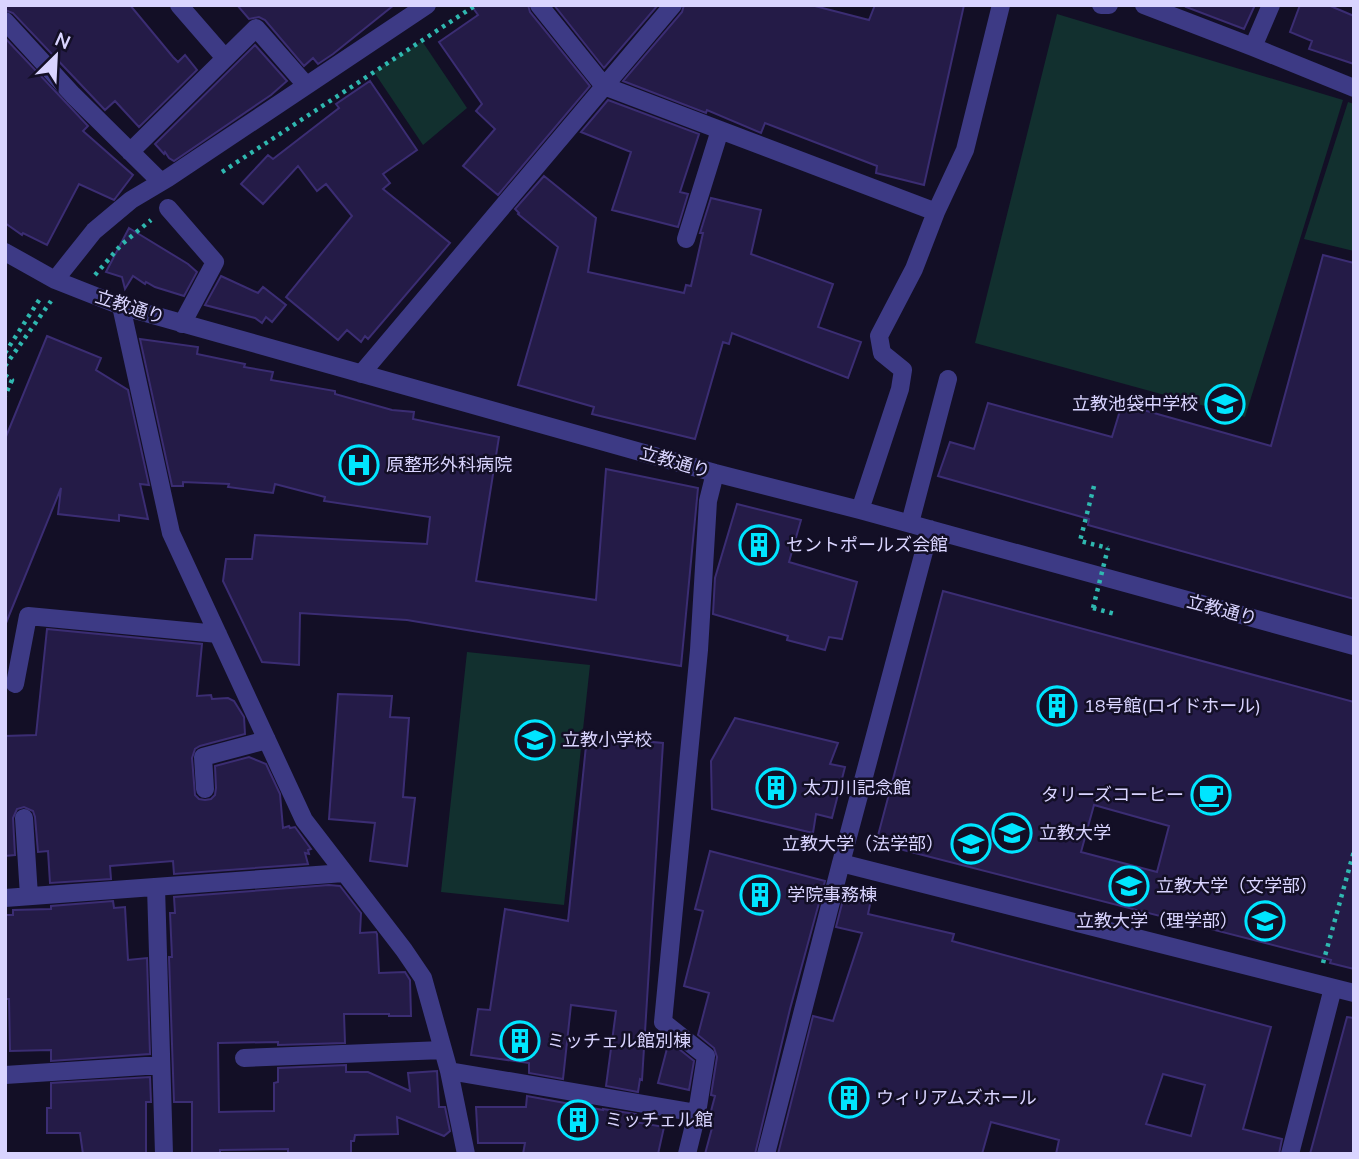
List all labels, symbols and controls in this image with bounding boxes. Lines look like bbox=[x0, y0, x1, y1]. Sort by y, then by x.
north arrow bbox=[21, 21, 91, 91]
text: N bbox=[51, 27, 74, 54]
street label: 立教通り bbox=[92, 284, 168, 329]
school or university icon: 立教池袋中学校 bbox=[1204, 383, 1246, 425]
place label: 立教池袋中学校 bbox=[1072, 392, 1198, 415]
street label: 立教通り bbox=[637, 441, 713, 482]
hospital icon: 原整形外科病院 bbox=[338, 444, 380, 486]
place label: 原整形外科病院 bbox=[386, 453, 512, 476]
building icon: セントポールズ会館 bbox=[738, 524, 780, 566]
place label: セントポールズ会館 bbox=[786, 533, 948, 556]
street label: 立教通り bbox=[1184, 589, 1260, 630]
building icon: 18号館(ロイドホール) bbox=[1036, 685, 1078, 727]
place label: 18号館(ロイドホール) bbox=[1084, 694, 1261, 717]
school or university icon: 立教小学校 bbox=[514, 719, 556, 761]
place label: 立教小学校 bbox=[562, 728, 652, 751]
building icon: 太刀川記念館 bbox=[755, 767, 797, 809]
cafe icon: タリーズコーヒー bbox=[1190, 774, 1232, 816]
place label: 太刀川記念館 bbox=[803, 776, 911, 799]
place label: タリーズコーヒー bbox=[1041, 783, 1184, 806]
school or university icon: 立教大学 bbox=[991, 812, 1033, 854]
place label: 立教大学 bbox=[1039, 821, 1111, 844]
school or university icon: 立教大学（法学部） bbox=[950, 823, 992, 865]
place label: 立教大学（法学部） bbox=[782, 832, 944, 855]
school or university icon: 立教大学（文学部） bbox=[1108, 865, 1150, 907]
building icon: 学院事務棟 bbox=[739, 874, 781, 916]
place label: 立教大学（文学部） bbox=[1156, 874, 1318, 897]
place label: 学院事務棟 bbox=[787, 883, 877, 906]
school or university icon: 立教大学（理学部） bbox=[1244, 900, 1286, 942]
place label: 立教大学（理学部） bbox=[1076, 909, 1238, 932]
building icon: ミッチェル館別棟 bbox=[499, 1020, 541, 1062]
place label: ミッチェル館別棟 bbox=[547, 1029, 691, 1052]
building icon: ウィリアムズホール bbox=[828, 1077, 870, 1119]
place label: ウィリアムズホール bbox=[876, 1086, 1037, 1109]
building icon: ミッチェル館 bbox=[557, 1099, 599, 1141]
place label: ミッチェル館 bbox=[605, 1108, 713, 1131]

